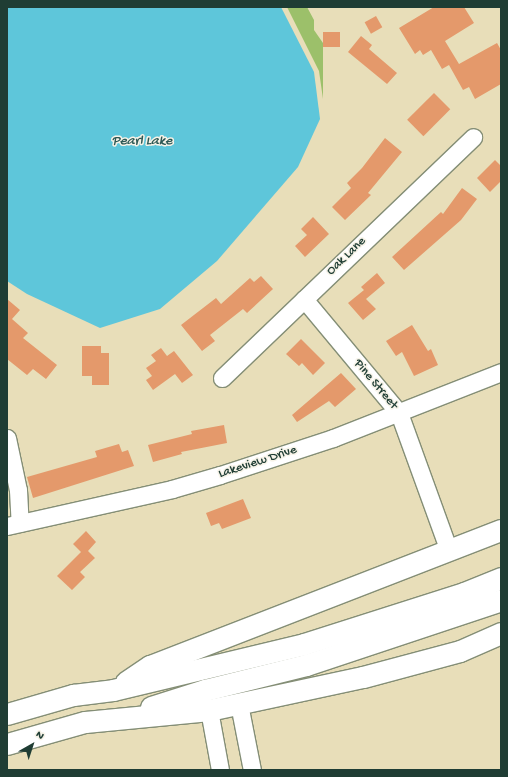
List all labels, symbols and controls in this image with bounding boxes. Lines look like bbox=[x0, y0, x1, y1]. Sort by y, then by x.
water label: Pearl Lake bbox=[112, 134, 172, 150]
street label: Oak Lane bbox=[324, 234, 370, 280]
street label: Pine Street bbox=[350, 357, 400, 413]
street label: Lakeview Drive bbox=[217, 443, 299, 483]
north arrow bbox=[12, 725, 52, 765]
text: N bbox=[33, 729, 46, 743]

